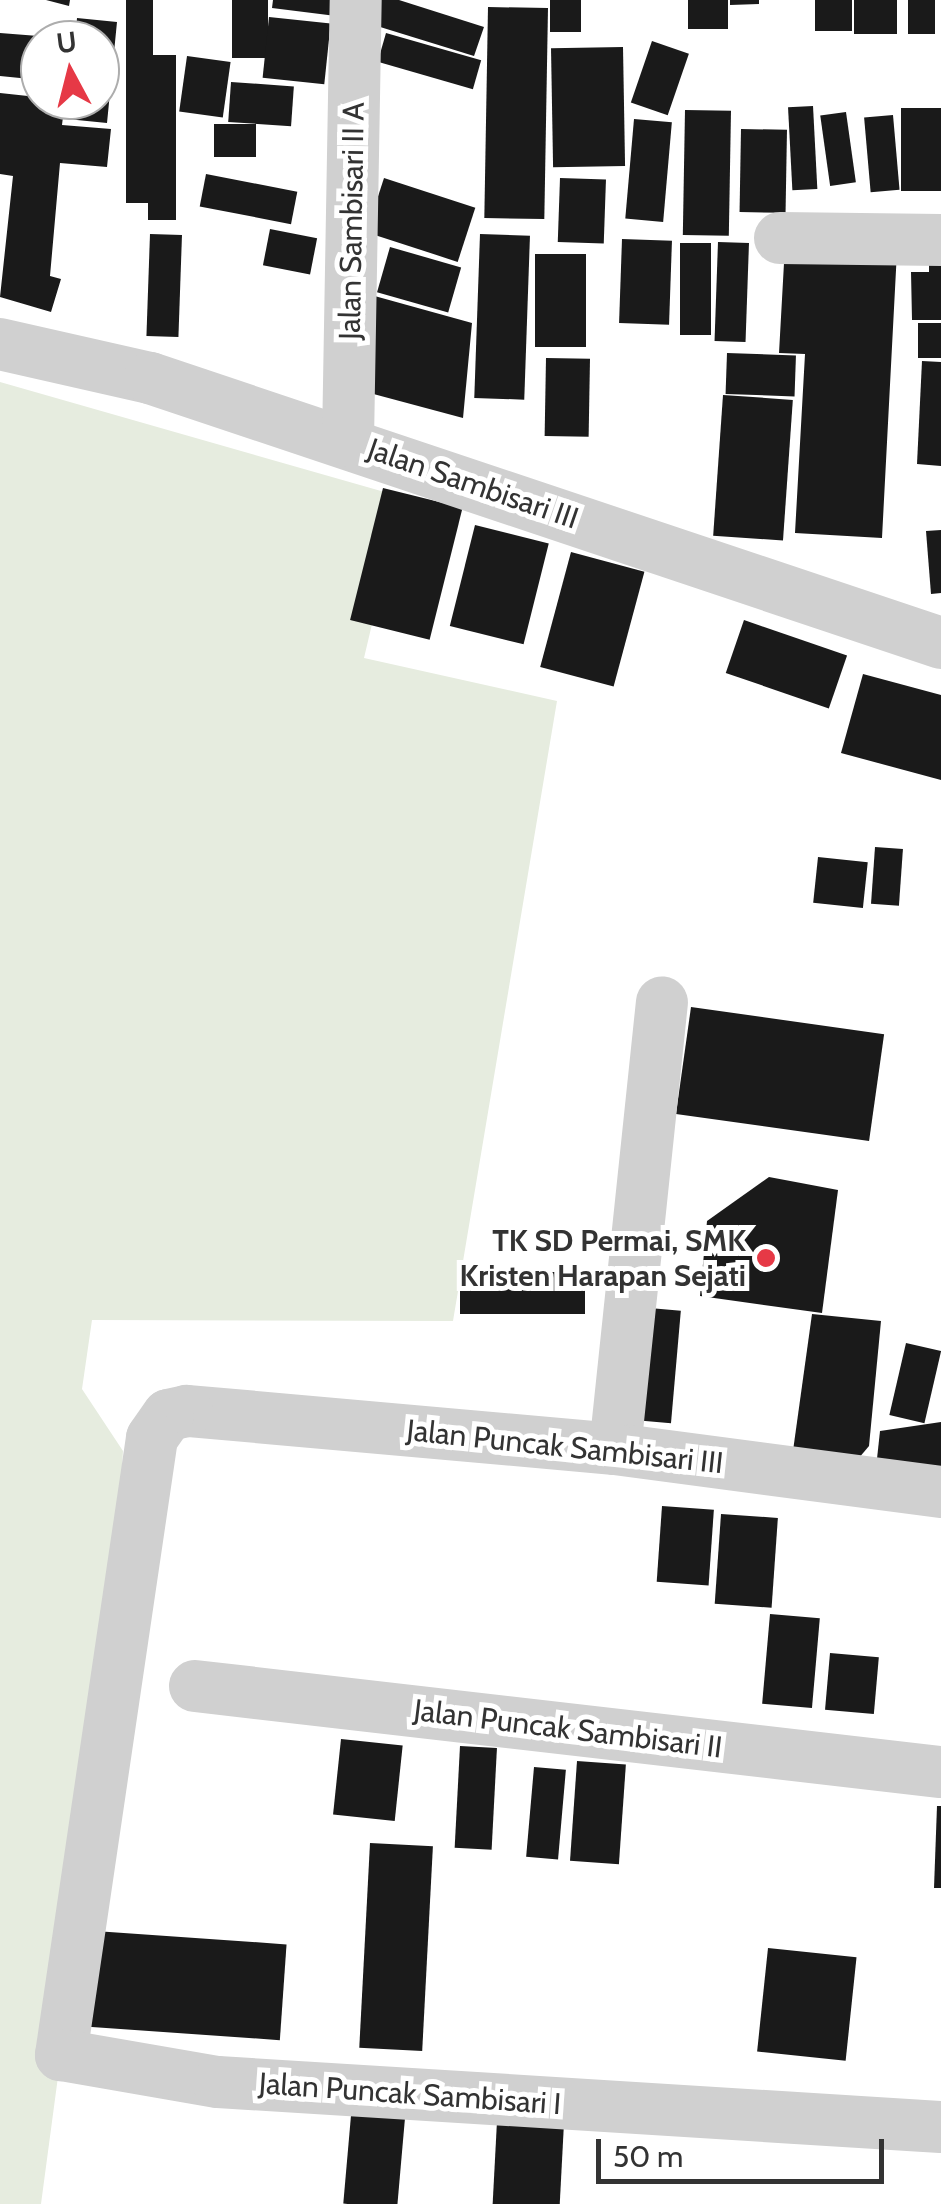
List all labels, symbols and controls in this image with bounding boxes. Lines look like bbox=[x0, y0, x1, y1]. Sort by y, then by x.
north arrow bbox=[20, 20, 120, 120]
text: U bbox=[55, 24, 79, 60]
street label: Jalan Sambisari II A bbox=[332, 102, 372, 340]
street label: Jalan Sambisari III bbox=[363, 431, 583, 537]
place label: TK SD Permai, SMK Kristen Harapan Sejati bbox=[459, 1223, 746, 1294]
marker: TK SD Permai, SMK Kristen Harapan Sejati bbox=[755, 1247, 777, 1269]
street label: Jalan Puncak Sambisari III bbox=[405, 1412, 725, 1482]
street label: Jalan Puncak Sambisari II bbox=[412, 1692, 724, 1766]
street label: Jalan Puncak Sambisari I bbox=[258, 2065, 562, 2123]
scale bar bbox=[601, 2119, 888, 2181]
text: 50 m bbox=[613, 2138, 683, 2175]

